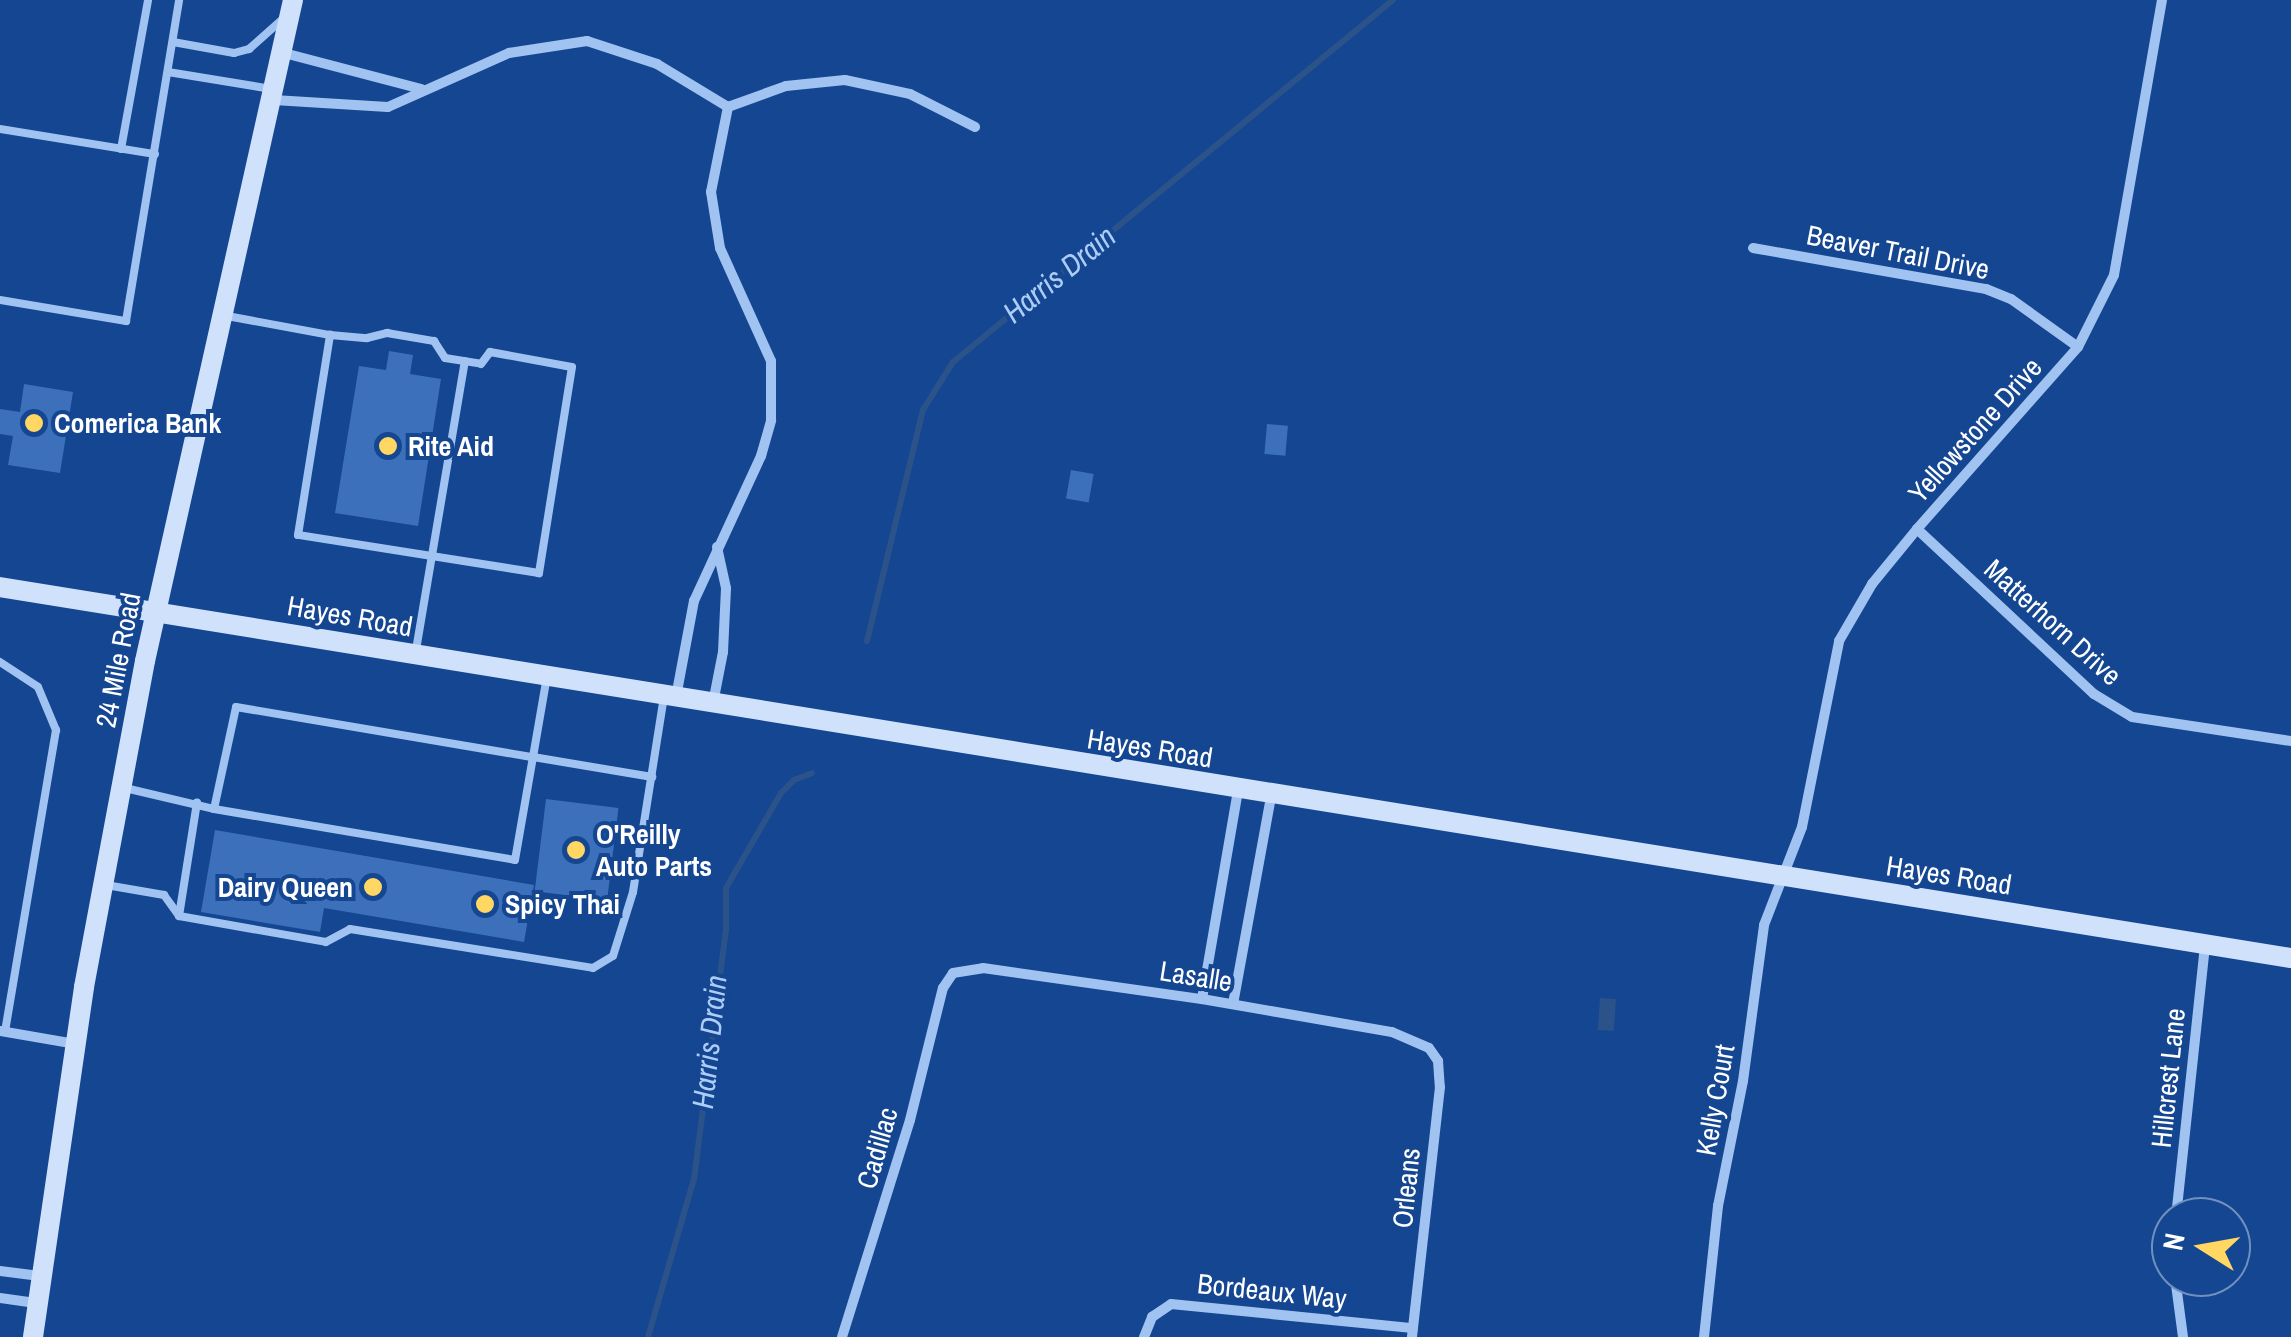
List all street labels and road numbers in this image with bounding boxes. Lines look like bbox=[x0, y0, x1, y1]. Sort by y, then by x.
street label: Beaver Trail Drive bbox=[1804, 218, 1992, 286]
street label: Yellowstone Drive bbox=[1901, 351, 2049, 509]
street label: Matterhorn Drive bbox=[1978, 552, 2128, 692]
street label: Hayes Road bbox=[285, 588, 415, 644]
street label: 24 Mile Road bbox=[88, 590, 148, 730]
street label: Hayes Road bbox=[1085, 722, 1215, 774]
street label: Hayes Road bbox=[1884, 849, 2014, 901]
street label: Lasalle bbox=[1157, 954, 1235, 998]
street label: Hillcrest Lane bbox=[2144, 1006, 2192, 1150]
street label: Kelly Court bbox=[1689, 1042, 1741, 1158]
street label: Cadillac bbox=[849, 1104, 905, 1192]
street label: Orleans bbox=[1385, 1146, 1427, 1230]
street label: Bordeaux Way bbox=[1196, 1266, 1348, 1316]

